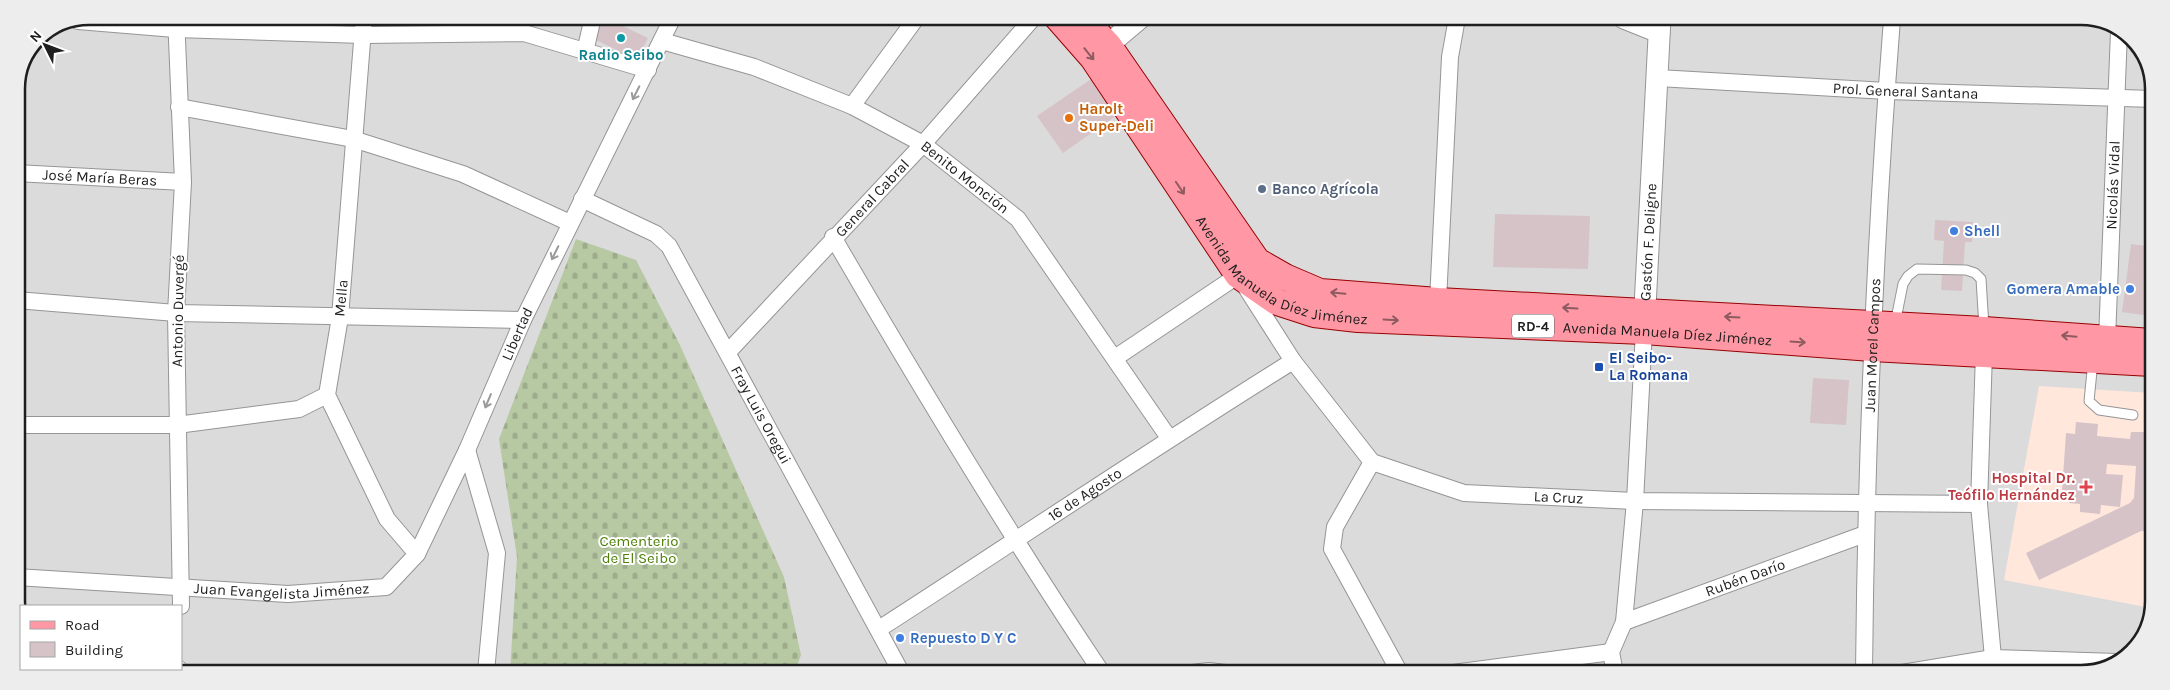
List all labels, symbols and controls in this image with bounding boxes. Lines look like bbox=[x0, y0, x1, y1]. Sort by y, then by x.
north arrow bbox=[20, 20, 70, 70]
text: N bbox=[26, 27, 45, 46]
marker: Radio Seibo bbox=[615, 32, 627, 44]
place label: Radio Seibo bbox=[579, 46, 663, 64]
one-way arrow bbox=[1084, 47, 1095, 60]
street label: Prol. General Santana bbox=[1832, 79, 1979, 103]
one-way arrow bbox=[631, 85, 641, 100]
place label: Harolt Super-Deli bbox=[1079, 100, 1154, 135]
marker: Harolt Super-Deli bbox=[1063, 112, 1075, 124]
street label: Benito Monción bbox=[917, 137, 1013, 217]
street label: Nicolás Vidal bbox=[2102, 140, 2124, 230]
street label: General Cabral bbox=[832, 155, 913, 241]
street label: José María Beras bbox=[42, 165, 158, 190]
place label: Banco Agrícola bbox=[1272, 180, 1379, 198]
one-way arrow bbox=[1175, 181, 1185, 195]
marker: Banco Agrícola bbox=[1256, 183, 1268, 195]
street label: Gastón F. Deligne bbox=[1636, 183, 1660, 301]
street label: Avenida Manuela Díez Jiménez bbox=[1192, 212, 1368, 328]
place label: Shell bbox=[1964, 222, 2000, 240]
marker: Shell bbox=[1948, 225, 1960, 237]
one-way arrow bbox=[550, 245, 560, 260]
street label: Antonio Duvergé bbox=[168, 255, 188, 367]
street label: Juan Morel Campos bbox=[1861, 278, 1884, 413]
street label: Mella bbox=[330, 279, 352, 317]
place label: Gomera Amable bbox=[2007, 280, 2120, 298]
marker: Gomera Amable bbox=[2124, 283, 2136, 295]
one-way arrow bbox=[1330, 289, 1346, 298]
street label: Libertad bbox=[498, 304, 537, 363]
one-way arrow bbox=[1562, 304, 1578, 313]
one-way arrow bbox=[1724, 312, 1740, 322]
road number: RD-4 bbox=[1512, 314, 1554, 338]
one-way arrow bbox=[1382, 315, 1398, 325]
street label: Avenida Manuela Díez Jiménez bbox=[1562, 319, 1773, 350]
one-way arrow bbox=[2061, 331, 2077, 341]
one-way arrow bbox=[1789, 338, 1805, 347]
place label: El Seibo- La Romana bbox=[1609, 349, 1688, 384]
marker: El Seibo- La Romana bbox=[1593, 361, 1605, 373]
street label: Fray Luis Oregui bbox=[727, 363, 795, 467]
one-way arrow bbox=[483, 393, 493, 408]
street label: 16 de Agosto bbox=[1045, 464, 1125, 525]
place label: Hospital Dr. Teófilo Hernández bbox=[1948, 469, 2075, 504]
marker: Hospital Dr. Teófilo Hernández bbox=[2079, 480, 2093, 494]
street label: La Cruz bbox=[1533, 487, 1584, 508]
park label: Cementerio de El Seibo bbox=[599, 532, 679, 567]
street label: Rubén Darío bbox=[1703, 555, 1788, 601]
street label: Juan Evangelista Jiménez bbox=[193, 579, 370, 603]
legend bbox=[20, 605, 182, 670]
text: Road bbox=[65, 616, 100, 634]
place label: Repuesto D Y C bbox=[910, 629, 1016, 647]
marker: Repuesto D Y C bbox=[894, 632, 906, 644]
text: Building bbox=[65, 641, 123, 659]

